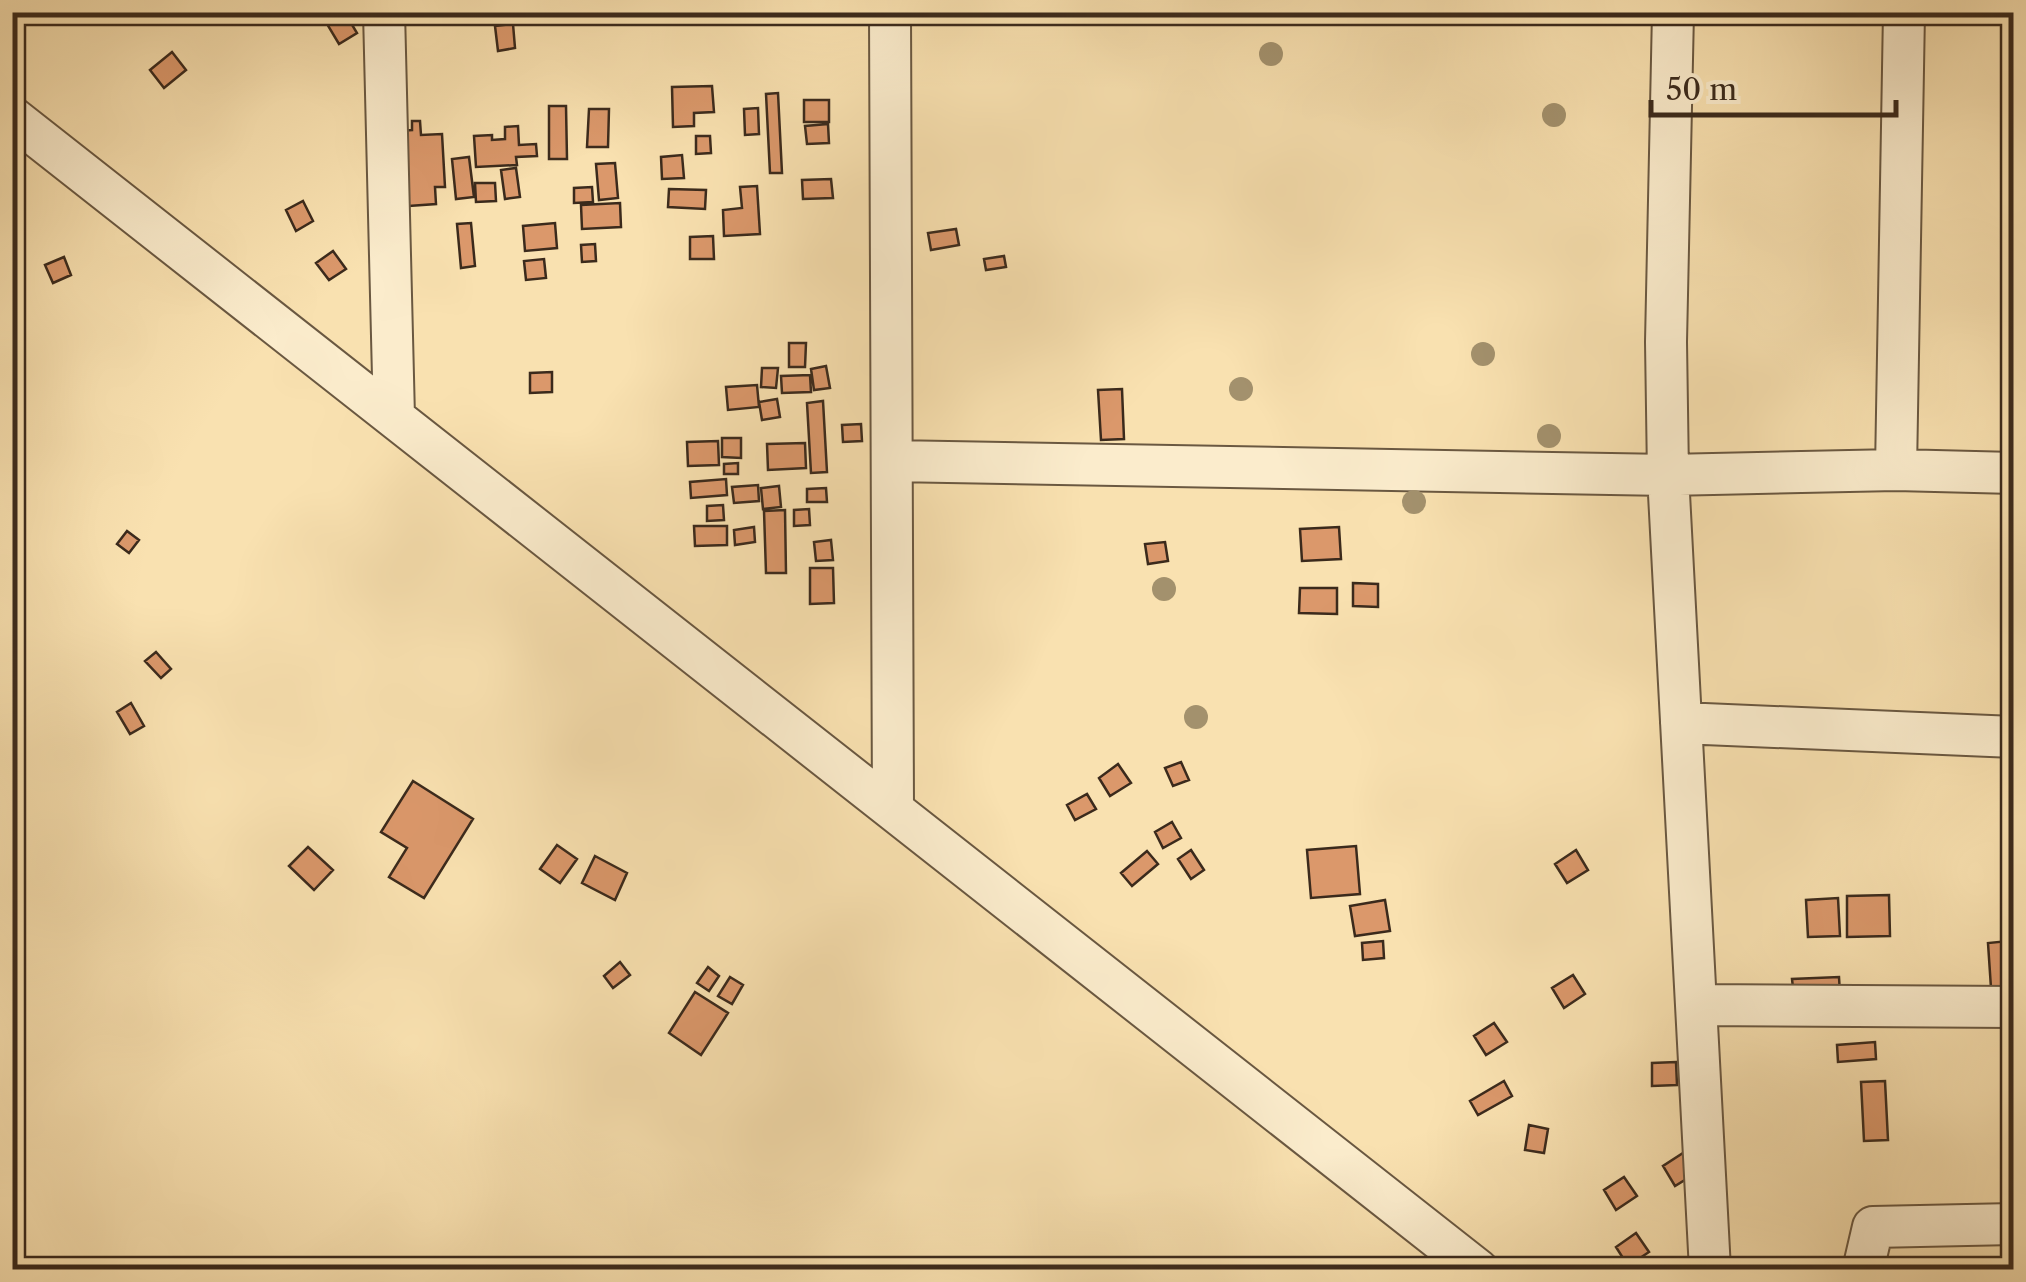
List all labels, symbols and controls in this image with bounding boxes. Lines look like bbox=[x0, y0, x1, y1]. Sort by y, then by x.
scale bar bbox=[1651, 55, 1896, 117]
text: 50 m bbox=[1666, 71, 1737, 108]

